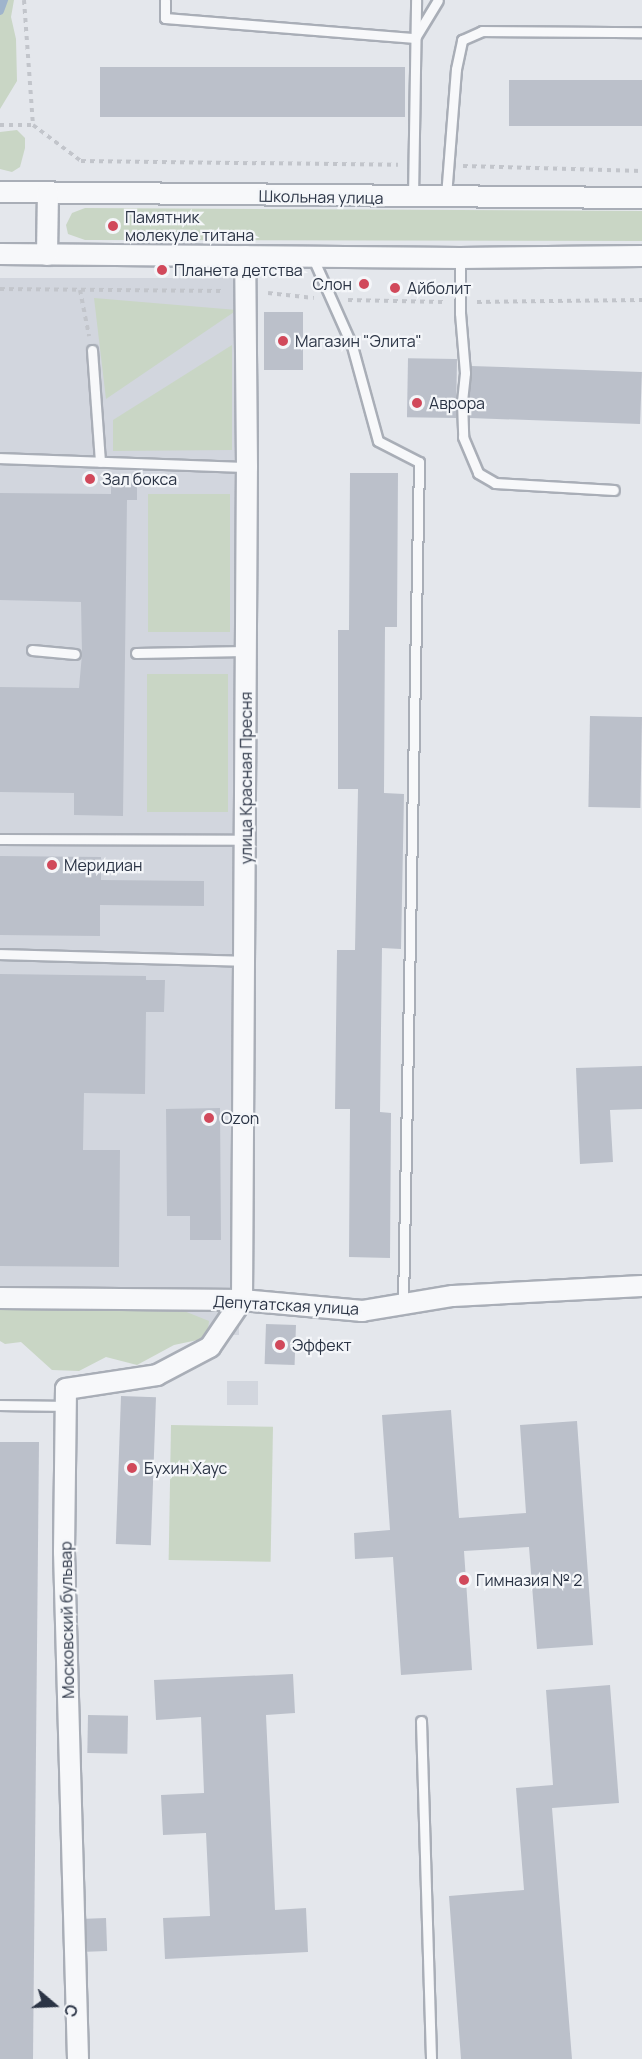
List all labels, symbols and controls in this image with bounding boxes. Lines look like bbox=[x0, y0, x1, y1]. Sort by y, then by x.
street label: Школьная улица bbox=[258, 186, 384, 208]
place label: Памятник молекуле титана bbox=[125, 207, 254, 245]
marker: Памятник молекуле титана bbox=[106, 219, 120, 233]
place label: Планета детства bbox=[174, 260, 303, 280]
marker: Планета детства bbox=[155, 263, 169, 277]
place label: Слон bbox=[312, 274, 352, 294]
marker: Слон bbox=[357, 277, 371, 291]
place label: Айболит bbox=[407, 278, 471, 298]
marker: Айболит bbox=[388, 281, 402, 295]
place label: Магазин "Элита" bbox=[295, 331, 422, 351]
marker: Магазин "Элита" bbox=[276, 334, 290, 348]
place label: Аврора bbox=[429, 393, 485, 413]
marker: Аврора bbox=[410, 396, 424, 410]
place label: Зал бокса bbox=[102, 469, 177, 489]
marker: Зал бокса bbox=[83, 472, 97, 486]
street label: улица Красная Пресня bbox=[236, 692, 256, 864]
place label: Меридиан bbox=[64, 855, 142, 875]
marker: Меридиан bbox=[45, 858, 59, 872]
place label: Ozon bbox=[221, 1108, 259, 1128]
marker: Ozon bbox=[202, 1111, 216, 1125]
street label: Депутатская улица bbox=[212, 1292, 360, 1318]
place label: Эффект bbox=[292, 1335, 352, 1355]
marker: Эффект bbox=[273, 1338, 287, 1352]
place label: Бухин Хаус bbox=[144, 1458, 227, 1478]
marker: Бухин Хаус bbox=[125, 1461, 139, 1475]
street label: Московский бульвар bbox=[56, 1541, 78, 1699]
place label: Гимназия № 2 bbox=[476, 1570, 582, 1590]
marker: Гимназия № 2 bbox=[457, 1573, 471, 1587]
north arrow bbox=[24, 1975, 84, 2035]
text: С bbox=[59, 2002, 83, 2020]

